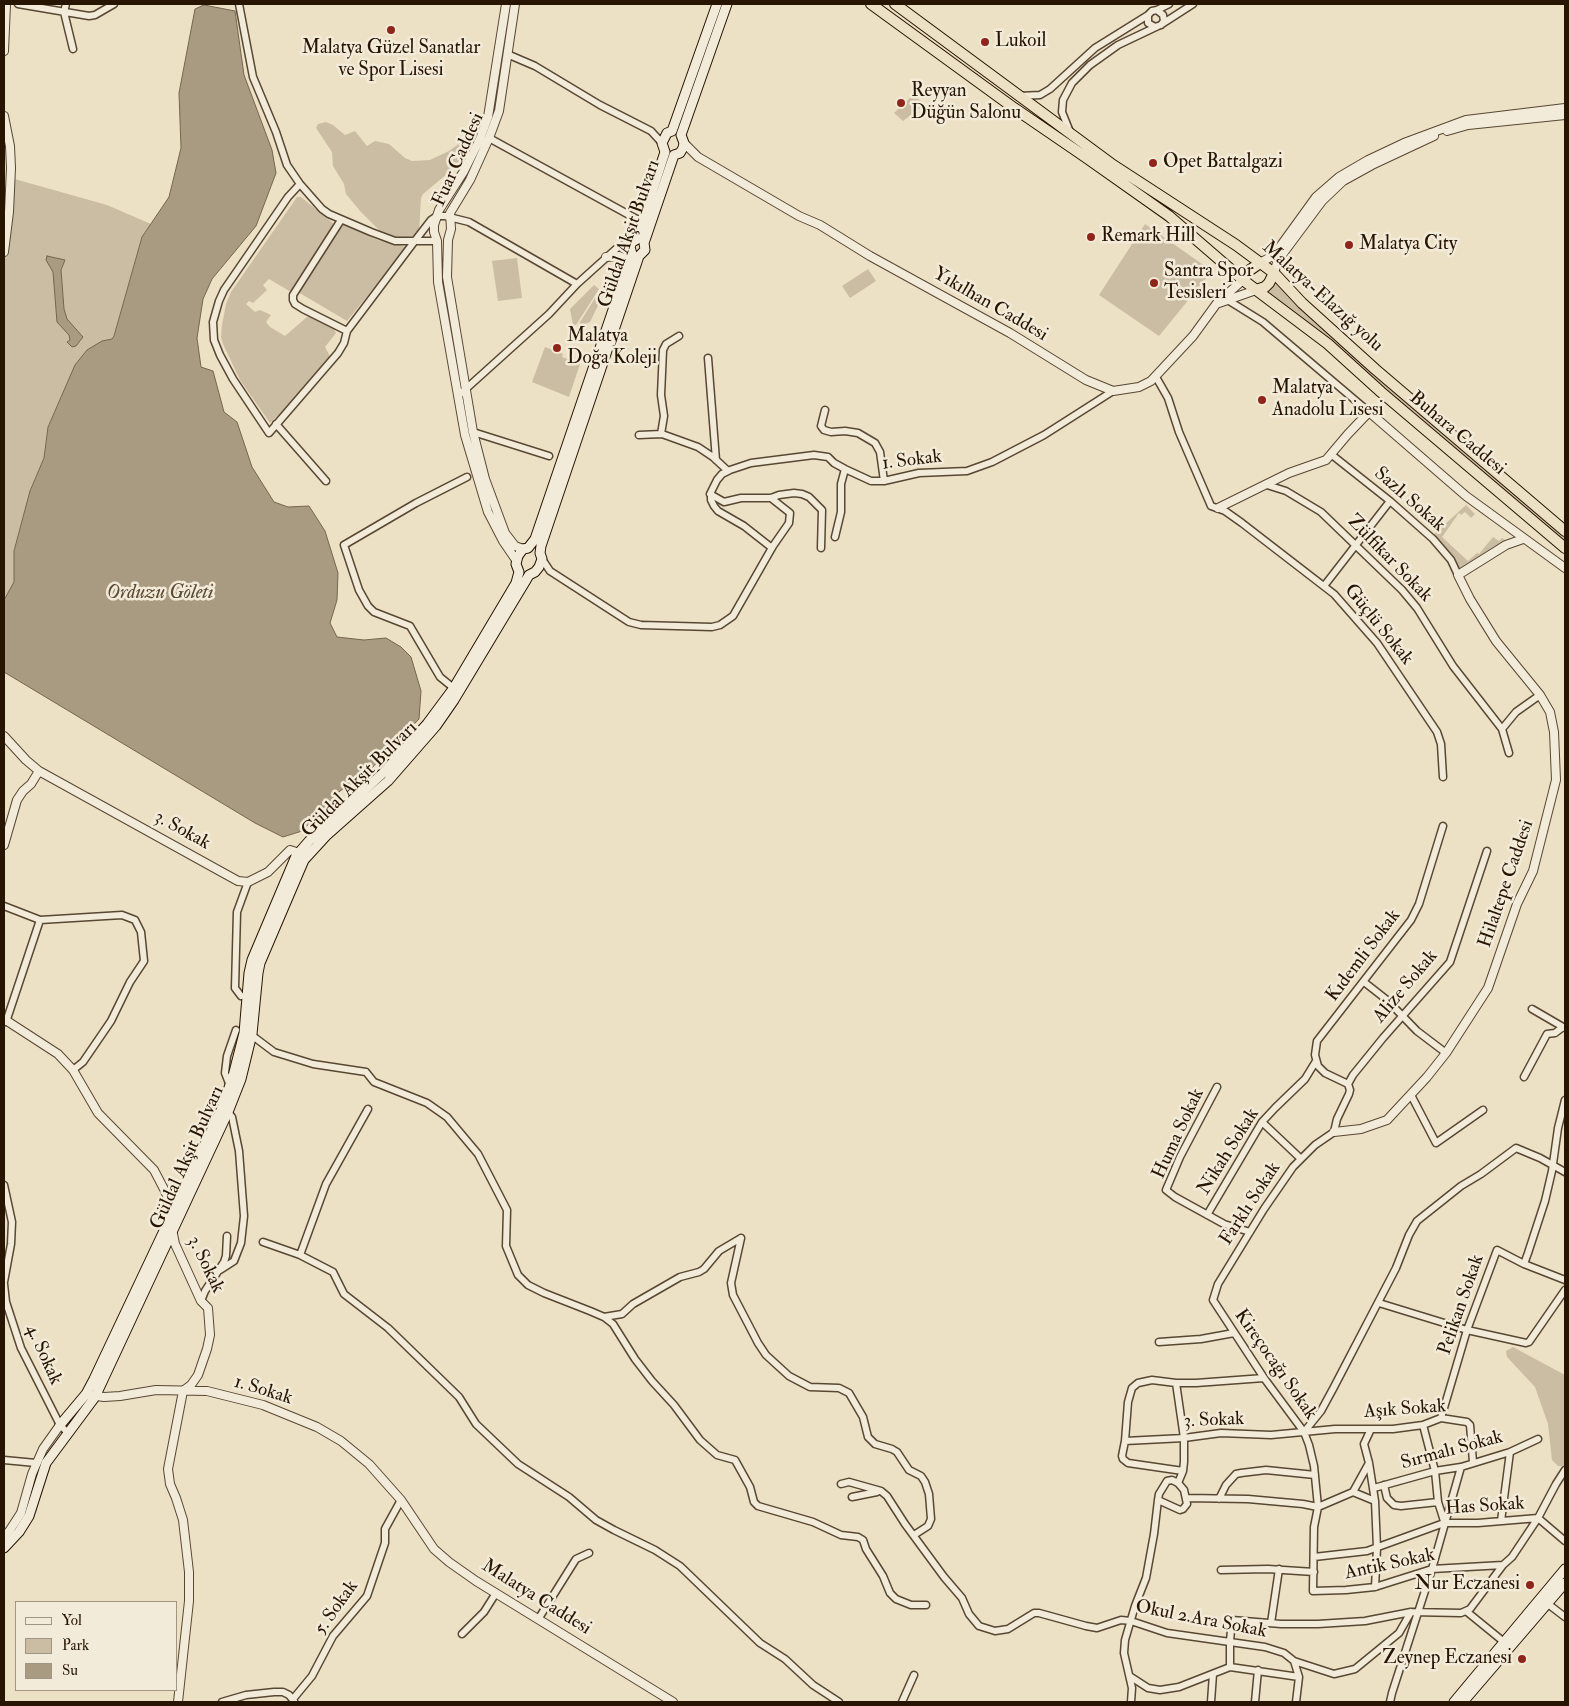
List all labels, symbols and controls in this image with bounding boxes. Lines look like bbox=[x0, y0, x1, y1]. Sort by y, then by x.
marker: Malatya Güzel Sanatlar ve Spor Lisesi bbox=[385, 24, 397, 36]
place label: Lukoil bbox=[995, 31, 1046, 53]
marker: Lukoil bbox=[979, 36, 991, 48]
place label: Malatya Güzel Sanatlar ve Spor Lisesi bbox=[302, 38, 480, 82]
place label: Reyyan Düğün Salonu bbox=[911, 81, 1021, 125]
marker: Reyyan Düğün Salonu bbox=[895, 97, 907, 109]
street label: Fuar Caddesi bbox=[428, 110, 490, 210]
place label: Opet Battalgazi bbox=[1163, 152, 1283, 174]
street label: Güldal Akşit Bulvarı bbox=[594, 157, 666, 311]
marker: Opet Battalgazi bbox=[1147, 157, 1159, 169]
place label: Remark Hill bbox=[1101, 226, 1195, 248]
marker: Remark Hill bbox=[1085, 231, 1097, 243]
place label: Malatya City bbox=[1359, 234, 1457, 256]
street label: Malatya-Elazığ yolu bbox=[1257, 237, 1387, 357]
marker: Malatya City bbox=[1343, 239, 1355, 251]
place label: Santra Spor Tesisleri bbox=[1164, 261, 1254, 305]
street label: Yıkılhan Caddesi bbox=[929, 263, 1051, 347]
marker: Santra Spor Tesisleri bbox=[1148, 277, 1160, 289]
place label: Malatya Doğa Koleji bbox=[567, 326, 657, 370]
marker: Malatya Doğa Koleji bbox=[551, 342, 563, 354]
place label: Malatya Anadolu Lisesi bbox=[1272, 378, 1384, 422]
street label: Buhara Caddesi bbox=[1404, 387, 1510, 481]
marker: Malatya Anadolu Lisesi bbox=[1256, 394, 1268, 406]
street label: 1. Sokak bbox=[881, 446, 943, 476]
street label: Sazlı Sokak bbox=[1369, 463, 1449, 537]
street label: Zülfikar Sokak bbox=[1342, 511, 1436, 607]
street label: Güçlü Sokak bbox=[1338, 580, 1418, 670]
water label: Orduzu Göleti bbox=[107, 582, 213, 606]
street label: Güldal Akşit Bulvarı bbox=[297, 717, 423, 843]
street label: 3. Sokak bbox=[150, 806, 214, 856]
street label: Hilaltepe Caddesi bbox=[1474, 817, 1540, 951]
street label: Kıdemli Sokak bbox=[1322, 905, 1406, 1007]
street label: Alize Sokak bbox=[1369, 946, 1443, 1028]
street label: Güldal Akşit Bulvarı bbox=[146, 1083, 230, 1233]
street label: Huma Sokak bbox=[1148, 1085, 1210, 1183]
street label: Nikah Sokak bbox=[1193, 1104, 1265, 1200]
street label: Farklı Sokak bbox=[1216, 1158, 1286, 1250]
street label: 3. Sokak bbox=[182, 1233, 228, 1297]
street label: Pelikan Sokak bbox=[1434, 1252, 1490, 1358]
street label: Kireçocağı Sokak bbox=[1229, 1305, 1321, 1425]
street label: 4. Sokak bbox=[20, 1321, 66, 1389]
street label: 1. Sokak bbox=[231, 1371, 295, 1411]
street label: Aşık Sokak bbox=[1363, 1396, 1447, 1424]
street label: 3. Sokak bbox=[1183, 1409, 1245, 1433]
street label: Sırmalı Sokak bbox=[1399, 1426, 1505, 1476]
street label: Has Sokak bbox=[1445, 1493, 1525, 1521]
street label: Antik Sokak bbox=[1343, 1544, 1437, 1586]
street label: Malatya Caddesi bbox=[477, 1555, 595, 1641]
place label: Nur Eczanesi bbox=[1415, 1574, 1520, 1596]
street label: 5. Sokak bbox=[310, 1576, 364, 1640]
marker: Nur Eczanesi bbox=[1524, 1579, 1536, 1591]
street label: Okul 2.Ara Sokak bbox=[1133, 1596, 1269, 1644]
legend bbox=[15, 1601, 178, 1691]
text: Yol bbox=[62, 1611, 82, 1630]
text: Park bbox=[62, 1636, 89, 1655]
place label: Zeynep Eczanesi bbox=[1382, 1648, 1512, 1670]
marker: Zeynep Eczanesi bbox=[1516, 1653, 1528, 1665]
text: Su bbox=[62, 1661, 78, 1680]

